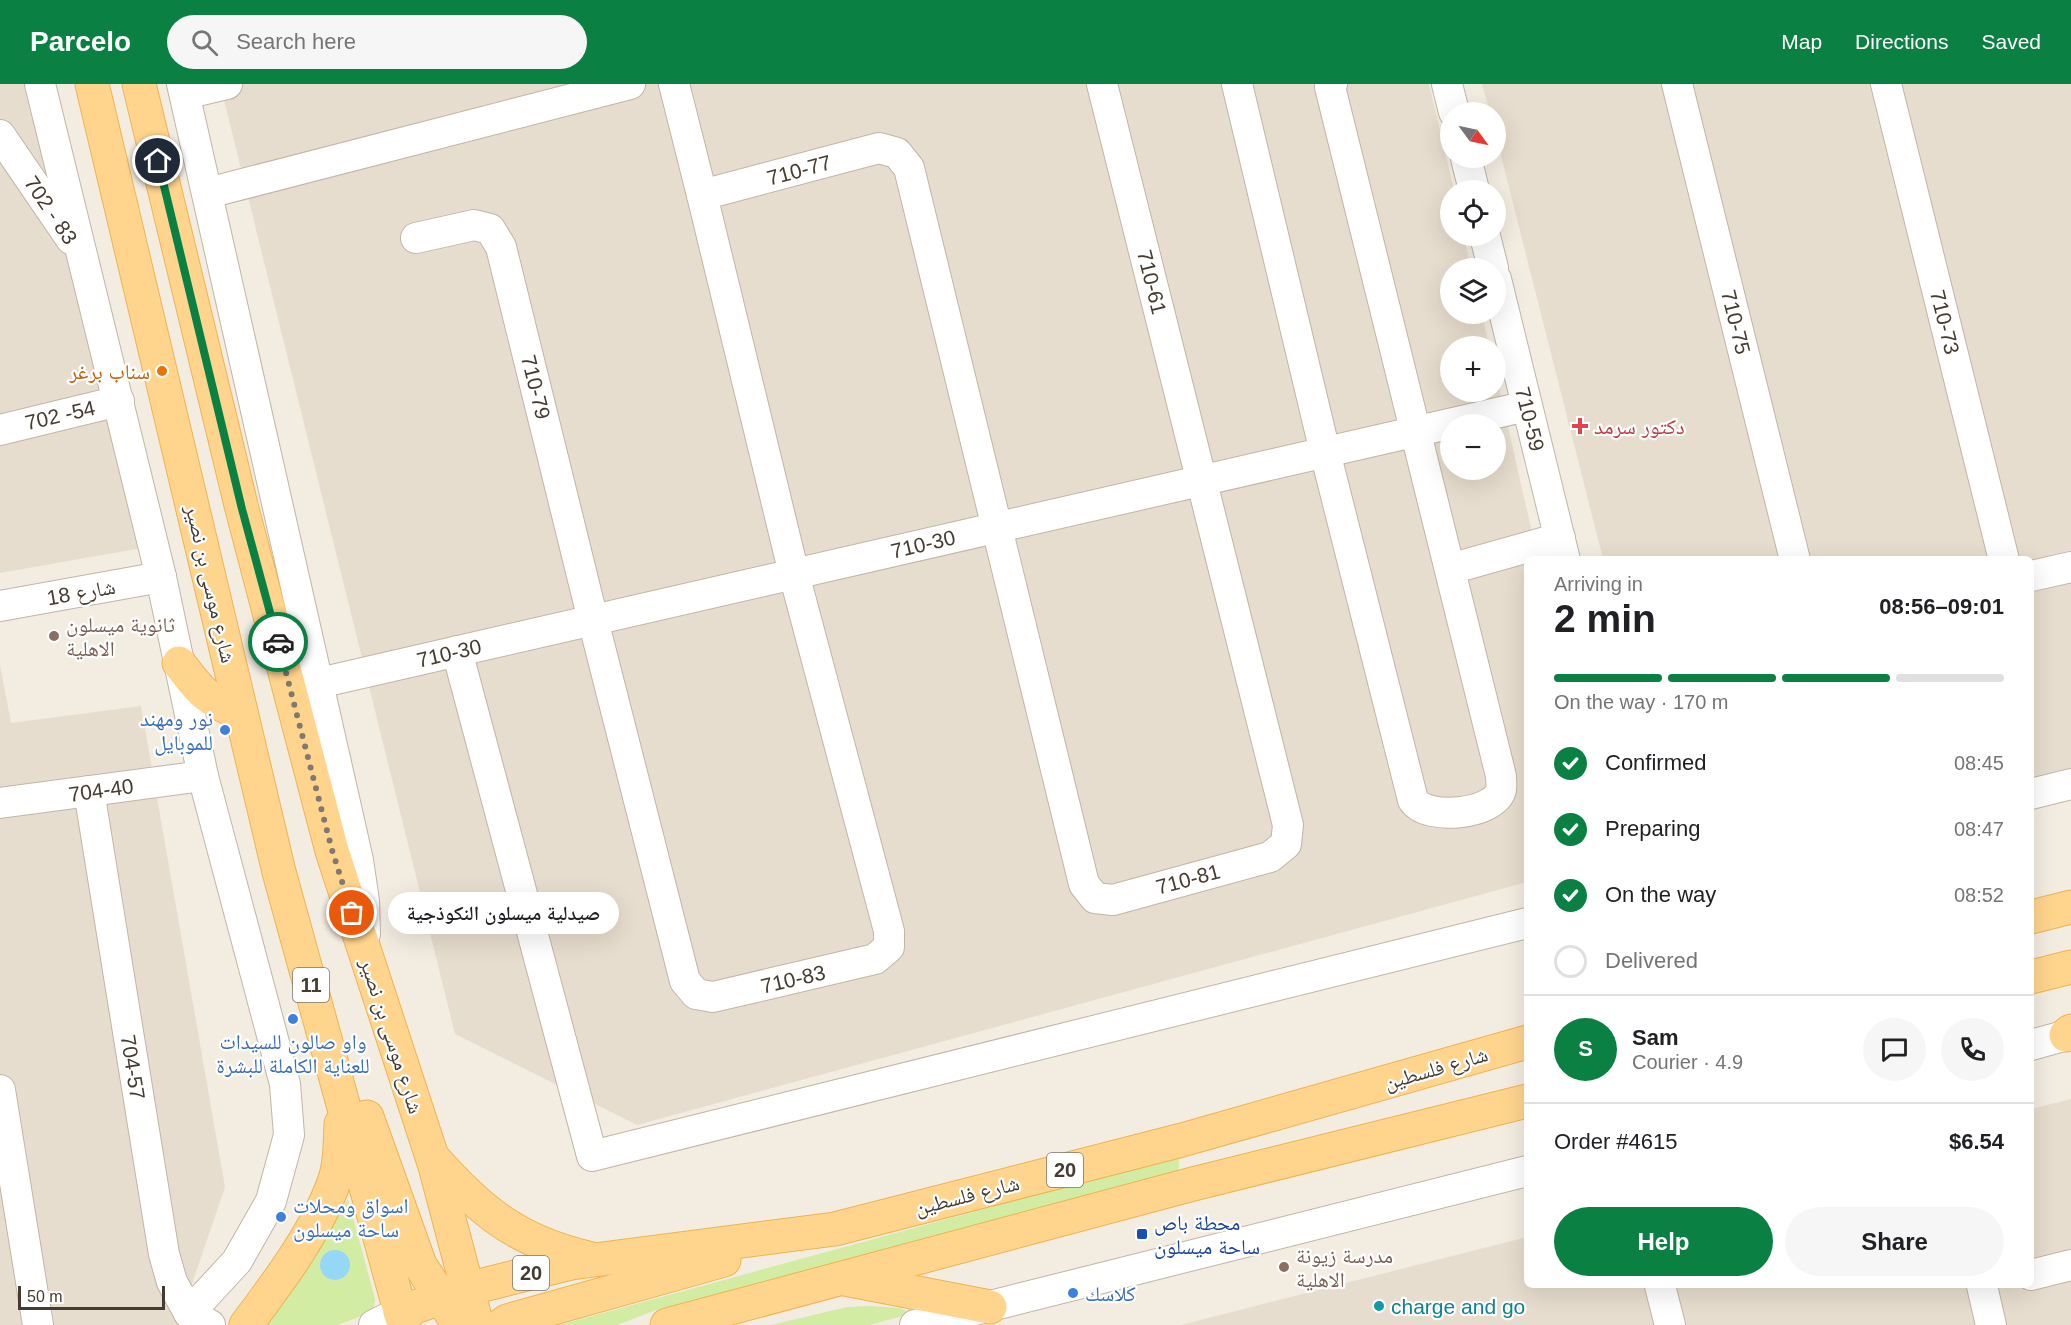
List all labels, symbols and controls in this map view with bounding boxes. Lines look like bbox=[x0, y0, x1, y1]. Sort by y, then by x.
search box bbox=[167, 15, 587, 69]
text: Parcelo bbox=[30, 26, 131, 57]
icon: search bbox=[188, 26, 221, 59]
text: Search here bbox=[236, 29, 356, 54]
text: Map bbox=[1781, 30, 1822, 53]
text: Directions bbox=[1855, 30, 1948, 53]
text: Saved bbox=[1981, 30, 2041, 53]
north arrow bbox=[1440, 102, 1506, 168]
map controls bbox=[1440, 102, 1506, 480]
pin bbox=[132, 135, 183, 186]
icon: home bbox=[141, 144, 174, 177]
street label: 710-77 bbox=[764, 150, 834, 190]
street label: 702 - 83 bbox=[20, 172, 82, 248]
button: locate bbox=[1440, 180, 1506, 246]
street label: 710-61 bbox=[1133, 247, 1171, 317]
button: layers bbox=[1440, 258, 1506, 324]
street label: 710-75 bbox=[1717, 287, 1755, 357]
street label: 710-73 bbox=[1926, 287, 1964, 357]
button: + bbox=[1440, 336, 1506, 402]
street label: 710-79 bbox=[517, 352, 555, 422]
place label: سناب برغر bbox=[68, 360, 150, 383]
marker: سناب برغر bbox=[155, 364, 169, 378]
street label: 710-59 bbox=[1511, 384, 1549, 454]
street label: 702 -54 bbox=[23, 396, 98, 434]
button: − bbox=[1440, 414, 1506, 480]
place label: دكتور سرمد bbox=[1594, 415, 1685, 438]
marker: دكتور سرمد bbox=[1571, 417, 1589, 435]
street label: شارع موسى بن نصير bbox=[179, 502, 240, 666]
street label: 710-30 bbox=[889, 525, 957, 563]
text: Arriving in bbox=[1554, 573, 1643, 595]
street label: شارع 18 bbox=[45, 575, 117, 611]
text: 08:56–09:01 bbox=[1879, 594, 2004, 619]
text: 2 min bbox=[1554, 597, 1656, 640]
courier bbox=[248, 612, 308, 672]
place label: ثانوية ميسلون الاهلية bbox=[66, 613, 175, 660]
icon: car bbox=[262, 626, 295, 659]
marker: ثانوية ميسلون الاهلية bbox=[47, 629, 61, 643]
street label: 710-30 bbox=[415, 634, 483, 672]
text: On the way · 170 m bbox=[1554, 691, 1729, 713]
place label: نور ومهند للموبايل bbox=[140, 707, 213, 756]
marker: نور ومهند للموبايل bbox=[218, 723, 232, 737]
icon: check bbox=[1554, 747, 1587, 780]
text: Confirmed bbox=[1605, 750, 1706, 775]
text: 08:45 bbox=[1954, 752, 2004, 774]
street label: 704-40 bbox=[67, 774, 135, 806]
icon: check bbox=[1554, 813, 1587, 846]
text: Preparing bbox=[1605, 816, 1700, 841]
text: 08:47 bbox=[1954, 818, 2004, 840]
street label: 710-81 bbox=[1153, 859, 1223, 899]
icon: check bbox=[1554, 879, 1587, 912]
text: On the way bbox=[1605, 882, 1716, 907]
text: 08:52 bbox=[1954, 884, 2004, 906]
pin bbox=[326, 887, 377, 938]
callout: صيدلية ميسلون النكوذجية bbox=[388, 892, 619, 934]
icon: bag bbox=[335, 896, 368, 929]
text: صيدلية ميسلون النكوذجية bbox=[407, 902, 600, 924]
text: Delivered bbox=[1605, 948, 1698, 973]
street label: شارع موسى بن نصير bbox=[354, 955, 428, 1117]
street label: 710-83 bbox=[759, 960, 827, 998]
road number: 11 bbox=[293, 968, 329, 1002]
marker: واو صالون للسيدات للعناية الكاملة للبشرة bbox=[286, 1012, 300, 1026]
button: chat bbox=[1863, 1018, 1926, 1081]
button: phone bbox=[1941, 1018, 2004, 1081]
text: Sam bbox=[1632, 1025, 1678, 1050]
place label: واو صالون للسيدات للعناية الكاملة للبشرة bbox=[216, 1030, 370, 1077]
street label: 704-57 bbox=[117, 1033, 149, 1101]
text: S bbox=[1578, 1036, 1593, 1061]
street label: شارع فلسطين bbox=[1382, 1042, 1491, 1096]
text: Courier · 4.9 bbox=[1632, 1051, 1743, 1073]
text: Order #4615 bbox=[1554, 1129, 1678, 1154]
text: $6.54 bbox=[1949, 1129, 2004, 1154]
road number: 20 bbox=[1047, 1153, 1083, 1187]
street label: شارع فلسطين bbox=[912, 1171, 1022, 1221]
place label: اسواق ومحلات ساحة ميسلون bbox=[293, 1194, 408, 1242]
button: Help bbox=[1554, 1207, 1773, 1276]
button: Share bbox=[1785, 1207, 2004, 1276]
marker: اسواق ومحلات ساحة ميسلون bbox=[274, 1210, 288, 1224]
place label: محطة باص ساحة ميسلون bbox=[1154, 1211, 1260, 1259]
marker: محطة باص ساحة ميسلون bbox=[1135, 1227, 1149, 1241]
place label: مدرسة زيونة الاهلية bbox=[1296, 1244, 1393, 1291]
road number: 20 bbox=[513, 1256, 549, 1290]
marker: مدرسة زيونة الاهلية bbox=[1277, 1260, 1291, 1274]
place label: كلاسك bbox=[1085, 1282, 1136, 1305]
scale bar bbox=[18, 1283, 165, 1310]
marker: كلاسك bbox=[1066, 1286, 1080, 1300]
text: 50 m bbox=[27, 1288, 63, 1305]
place label: charge and go bbox=[1391, 1295, 1525, 1318]
marker: charge and go bbox=[1372, 1299, 1386, 1313]

